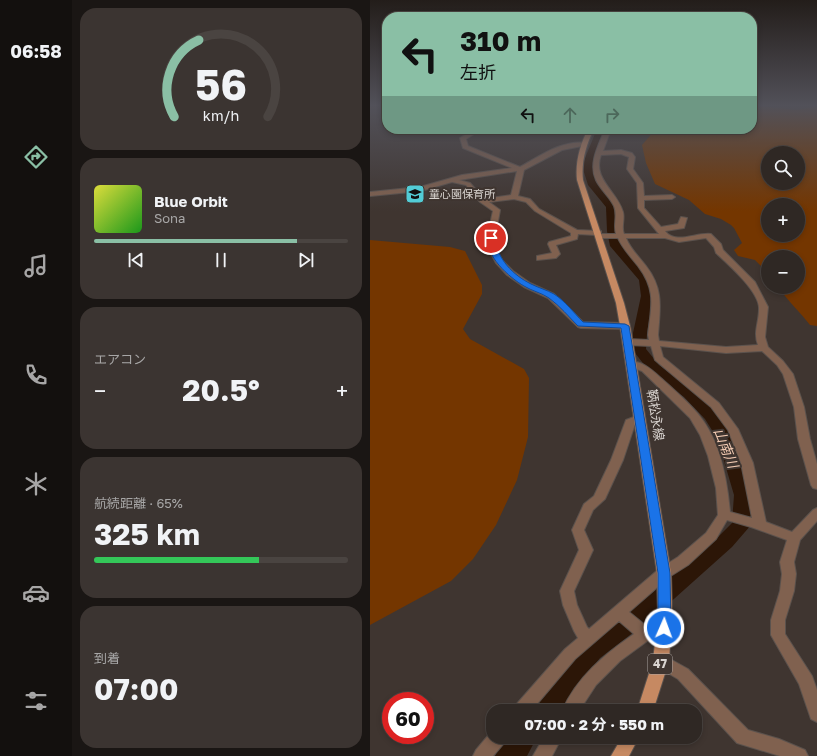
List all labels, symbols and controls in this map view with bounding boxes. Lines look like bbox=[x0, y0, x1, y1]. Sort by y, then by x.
text: 310 m bbox=[460, 24, 541, 57]
icon: left bbox=[394, 28, 446, 80]
text: 06:58 bbox=[10, 40, 62, 62]
text: 56 bbox=[195, 59, 247, 109]
text: 左折 bbox=[460, 61, 496, 83]
icon: left bbox=[517, 104, 539, 126]
icon: ahead bbox=[559, 104, 581, 126]
icon: right bbox=[601, 104, 623, 126]
text: km/h bbox=[203, 106, 239, 123]
icon: directions bbox=[22, 143, 50, 171]
map controls bbox=[761, 146, 805, 294]
button: search bbox=[761, 146, 805, 190]
school or university icon: 童心園保育所 bbox=[404, 183, 426, 205]
place label: 童心園保育所 bbox=[429, 187, 496, 200]
text: Blue Orbit bbox=[154, 192, 228, 210]
button: + bbox=[761, 198, 805, 242]
text: Sona bbox=[154, 210, 185, 226]
pin bbox=[474, 221, 508, 255]
icon: arrive bbox=[480, 227, 502, 249]
icon: previous bbox=[125, 249, 147, 271]
icon: pause bbox=[210, 249, 232, 271]
icon: next bbox=[295, 249, 317, 271]
button: − bbox=[761, 250, 805, 294]
icon: music bbox=[22, 252, 50, 280]
text: エアコン bbox=[94, 351, 146, 367]
icon: phone bbox=[22, 361, 50, 389]
text: 20.5° bbox=[182, 372, 260, 408]
text: − bbox=[94, 377, 106, 404]
text: + bbox=[336, 377, 348, 404]
street label: 鞆松永線 bbox=[644, 388, 668, 442]
water label: 山南川 bbox=[711, 425, 743, 472]
icon: climate bbox=[22, 470, 50, 498]
text: 航続距離 · 65% bbox=[94, 495, 183, 511]
text: 325 km bbox=[94, 516, 200, 552]
icon: car bbox=[22, 579, 50, 607]
position arrow bbox=[643, 607, 685, 649]
text: 到着 bbox=[94, 650, 120, 666]
road number: 47 bbox=[648, 654, 672, 674]
text: 07:00 bbox=[94, 671, 178, 707]
icon: filters bbox=[22, 687, 50, 715]
speed limit sign: 60 bbox=[382, 692, 434, 744]
text: 07:00 · 2 分 · 550 m bbox=[524, 715, 664, 733]

